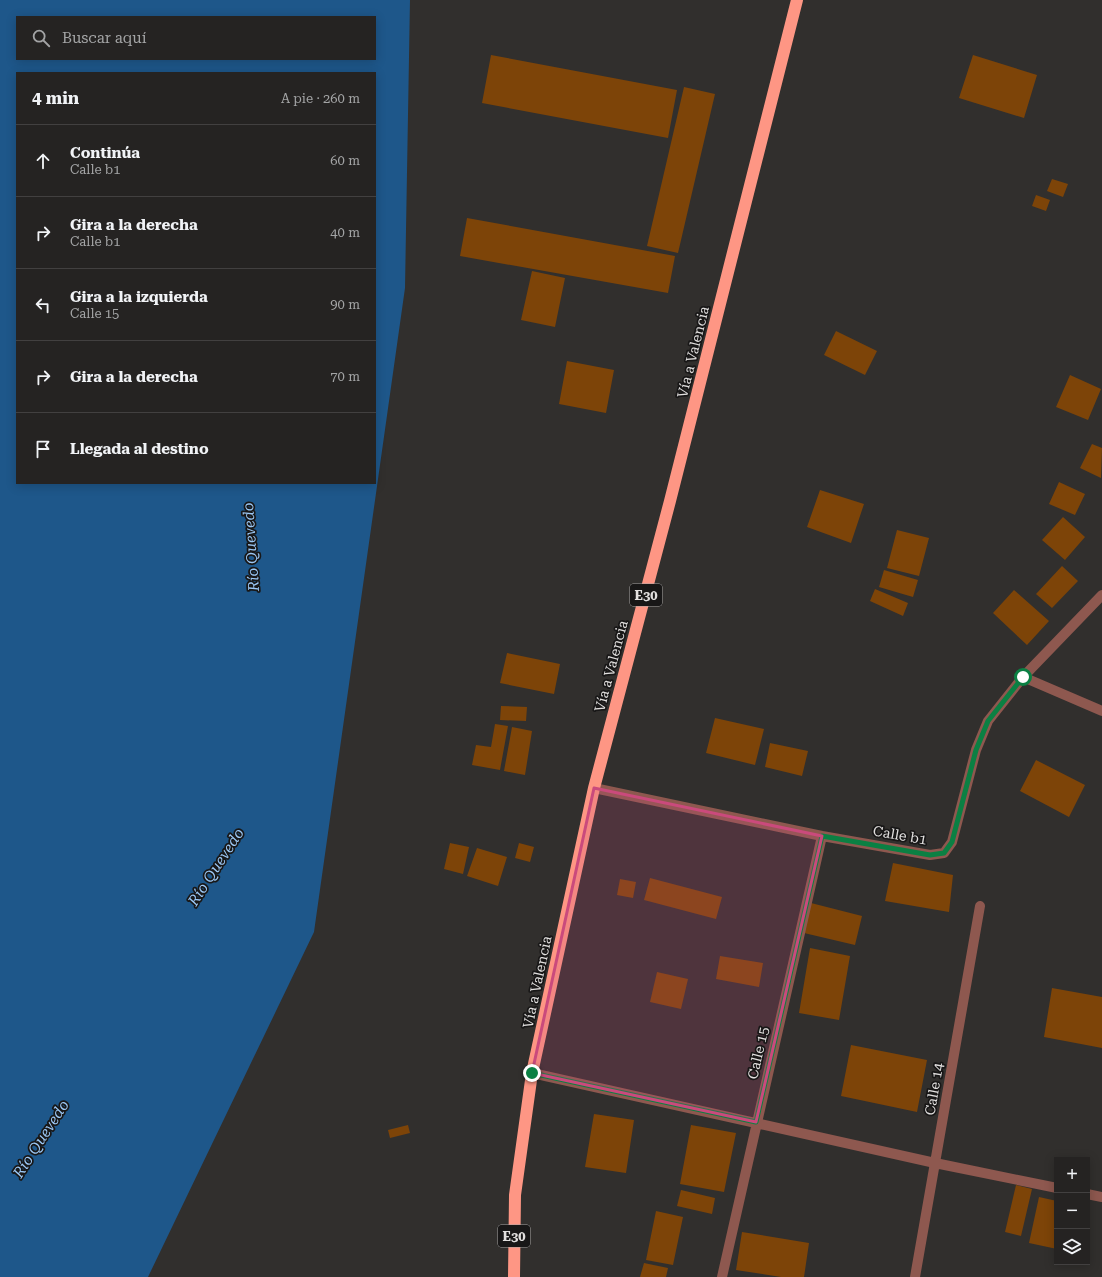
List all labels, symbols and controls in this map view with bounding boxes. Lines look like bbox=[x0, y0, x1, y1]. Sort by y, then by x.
search box bbox=[16, 16, 376, 60]
icon: search bbox=[30, 27, 52, 49]
text: Buscar aquí bbox=[62, 29, 146, 47]
text: 4 min bbox=[32, 88, 79, 108]
text: A pie · 260 m bbox=[281, 91, 360, 106]
text: Continúa bbox=[70, 144, 140, 162]
icon: ahead bbox=[32, 150, 54, 172]
text: 60 m bbox=[330, 153, 360, 168]
text: Calle b1 bbox=[70, 162, 121, 177]
text: Gira a la derecha bbox=[70, 216, 198, 234]
icon: right bbox=[32, 222, 54, 244]
text: 40 m bbox=[330, 225, 360, 240]
text: Calle b1 bbox=[70, 234, 121, 249]
text: Gira a la izquierda bbox=[70, 288, 208, 306]
icon: left bbox=[32, 294, 54, 316]
text: 90 m bbox=[330, 297, 360, 312]
street label: Vía a Valencia bbox=[674, 304, 712, 399]
text: Calle 15 bbox=[70, 306, 119, 321]
icon: right bbox=[32, 366, 54, 388]
text: Gira a la derecha bbox=[70, 368, 198, 386]
text: 70 m bbox=[330, 369, 360, 384]
icon: arrive bbox=[32, 438, 54, 460]
text: Llegada al destino bbox=[70, 440, 209, 458]
water label: Río Quevedo bbox=[239, 502, 263, 593]
road number: E30 bbox=[630, 584, 662, 606]
street label: Vía a Valencia bbox=[591, 618, 631, 713]
route start bbox=[1014, 668, 1032, 686]
street label: Calle b1 bbox=[872, 822, 928, 848]
water label: Río Quevedo bbox=[184, 825, 248, 910]
street label: Vía a Valencia bbox=[519, 934, 555, 1030]
street label: Calle 15 bbox=[744, 1025, 772, 1081]
street label: Calle 14 bbox=[922, 1061, 947, 1117]
route end bbox=[523, 1064, 541, 1082]
water label: Río Quevedo bbox=[9, 1097, 73, 1182]
map controls bbox=[1054, 1157, 1090, 1265]
button: + bbox=[1054, 1157, 1090, 1193]
button: − bbox=[1054, 1193, 1090, 1229]
road number: E30 bbox=[498, 1225, 530, 1247]
button: layers bbox=[1054, 1229, 1090, 1265]

